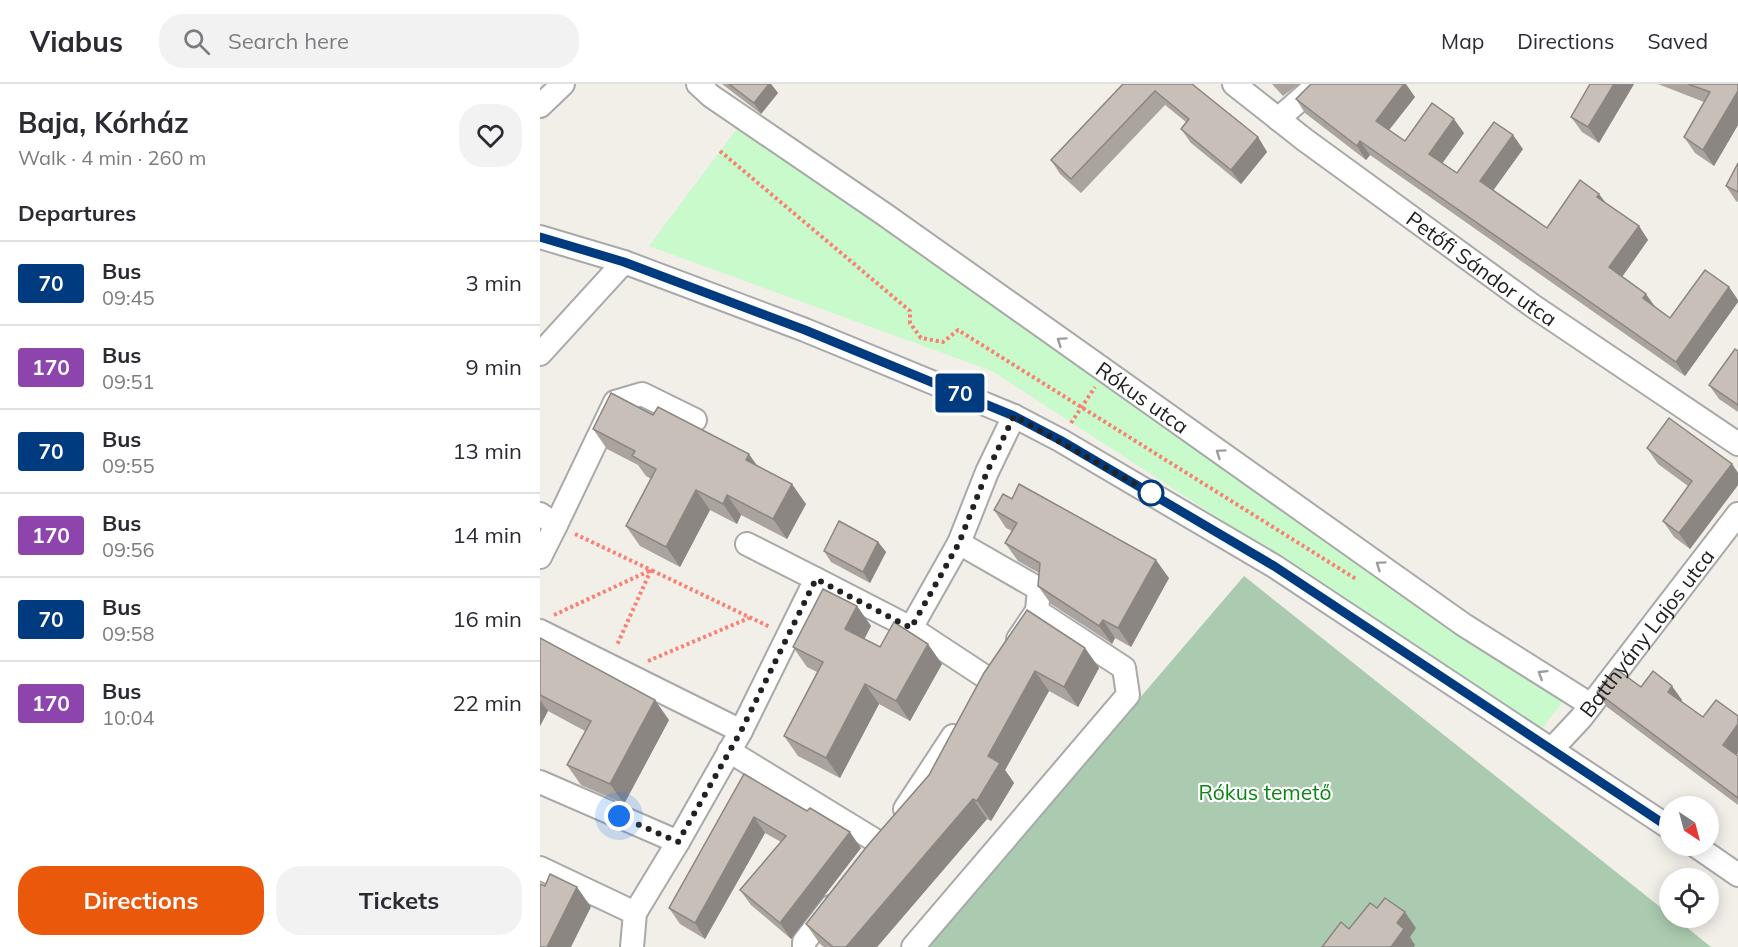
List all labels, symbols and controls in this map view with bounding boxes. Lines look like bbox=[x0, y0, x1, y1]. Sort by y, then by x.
search box bbox=[159, 14, 579, 68]
text: Viabus bbox=[30, 24, 123, 59]
icon: search bbox=[180, 25, 213, 58]
text: Search here bbox=[228, 27, 349, 55]
text: Map bbox=[1441, 28, 1484, 54]
text: Directions bbox=[1517, 28, 1614, 54]
text: Saved bbox=[1647, 28, 1708, 54]
button: heart bbox=[459, 104, 522, 167]
text: Baja, Kórház bbox=[18, 105, 189, 140]
text: Walk · 4 min · 260 m bbox=[18, 145, 206, 170]
text: Departures bbox=[18, 199, 136, 227]
street label: Petőfi Sándor utca bbox=[1402, 205, 1562, 331]
text: Bus bbox=[102, 257, 141, 285]
text: 3 min bbox=[466, 269, 522, 297]
text: 70 bbox=[38, 270, 64, 296]
text: 09:45 bbox=[102, 285, 155, 310]
one-way arrow bbox=[1057, 337, 1068, 348]
text: Bus bbox=[102, 341, 141, 369]
text: 9 min bbox=[466, 353, 522, 381]
text: 170 bbox=[32, 354, 70, 380]
street label: Rókus utca bbox=[1091, 356, 1194, 439]
text: 09:51 bbox=[102, 369, 155, 394]
line badge: 70 bbox=[933, 374, 987, 412]
text: 70 bbox=[947, 380, 973, 406]
text: Bus bbox=[102, 425, 141, 453]
text: 13 min bbox=[452, 437, 522, 465]
text: 70 bbox=[38, 438, 64, 464]
one-way arrow bbox=[1216, 449, 1227, 460]
text: 09:55 bbox=[102, 453, 155, 478]
unlabelled marker bbox=[1138, 480, 1164, 506]
text: Bus bbox=[102, 509, 141, 537]
text: 14 min bbox=[452, 521, 522, 549]
text: 170 bbox=[32, 522, 70, 548]
text: 09:56 bbox=[102, 537, 155, 562]
street label: Batthyány Lajos utca bbox=[1574, 543, 1720, 722]
one-way arrow bbox=[1375, 561, 1386, 572]
text: Bus bbox=[102, 593, 141, 621]
text: 16 min bbox=[452, 605, 522, 633]
text: 70 bbox=[38, 606, 64, 632]
text: 09:58 bbox=[102, 621, 155, 646]
one-way arrow bbox=[1538, 669, 1548, 681]
text: Bus bbox=[102, 677, 141, 705]
text: 22 min bbox=[452, 689, 522, 717]
text: 170 bbox=[32, 690, 70, 716]
text: 10:04 bbox=[102, 705, 155, 730]
park label: Rókus temető bbox=[1199, 779, 1331, 805]
north arrow bbox=[1659, 796, 1719, 856]
map controls bbox=[1659, 796, 1719, 928]
your location bbox=[604, 801, 634, 831]
button: Directions bbox=[18, 866, 264, 935]
button: Tickets bbox=[276, 866, 522, 935]
button: locate bbox=[1659, 868, 1719, 928]

